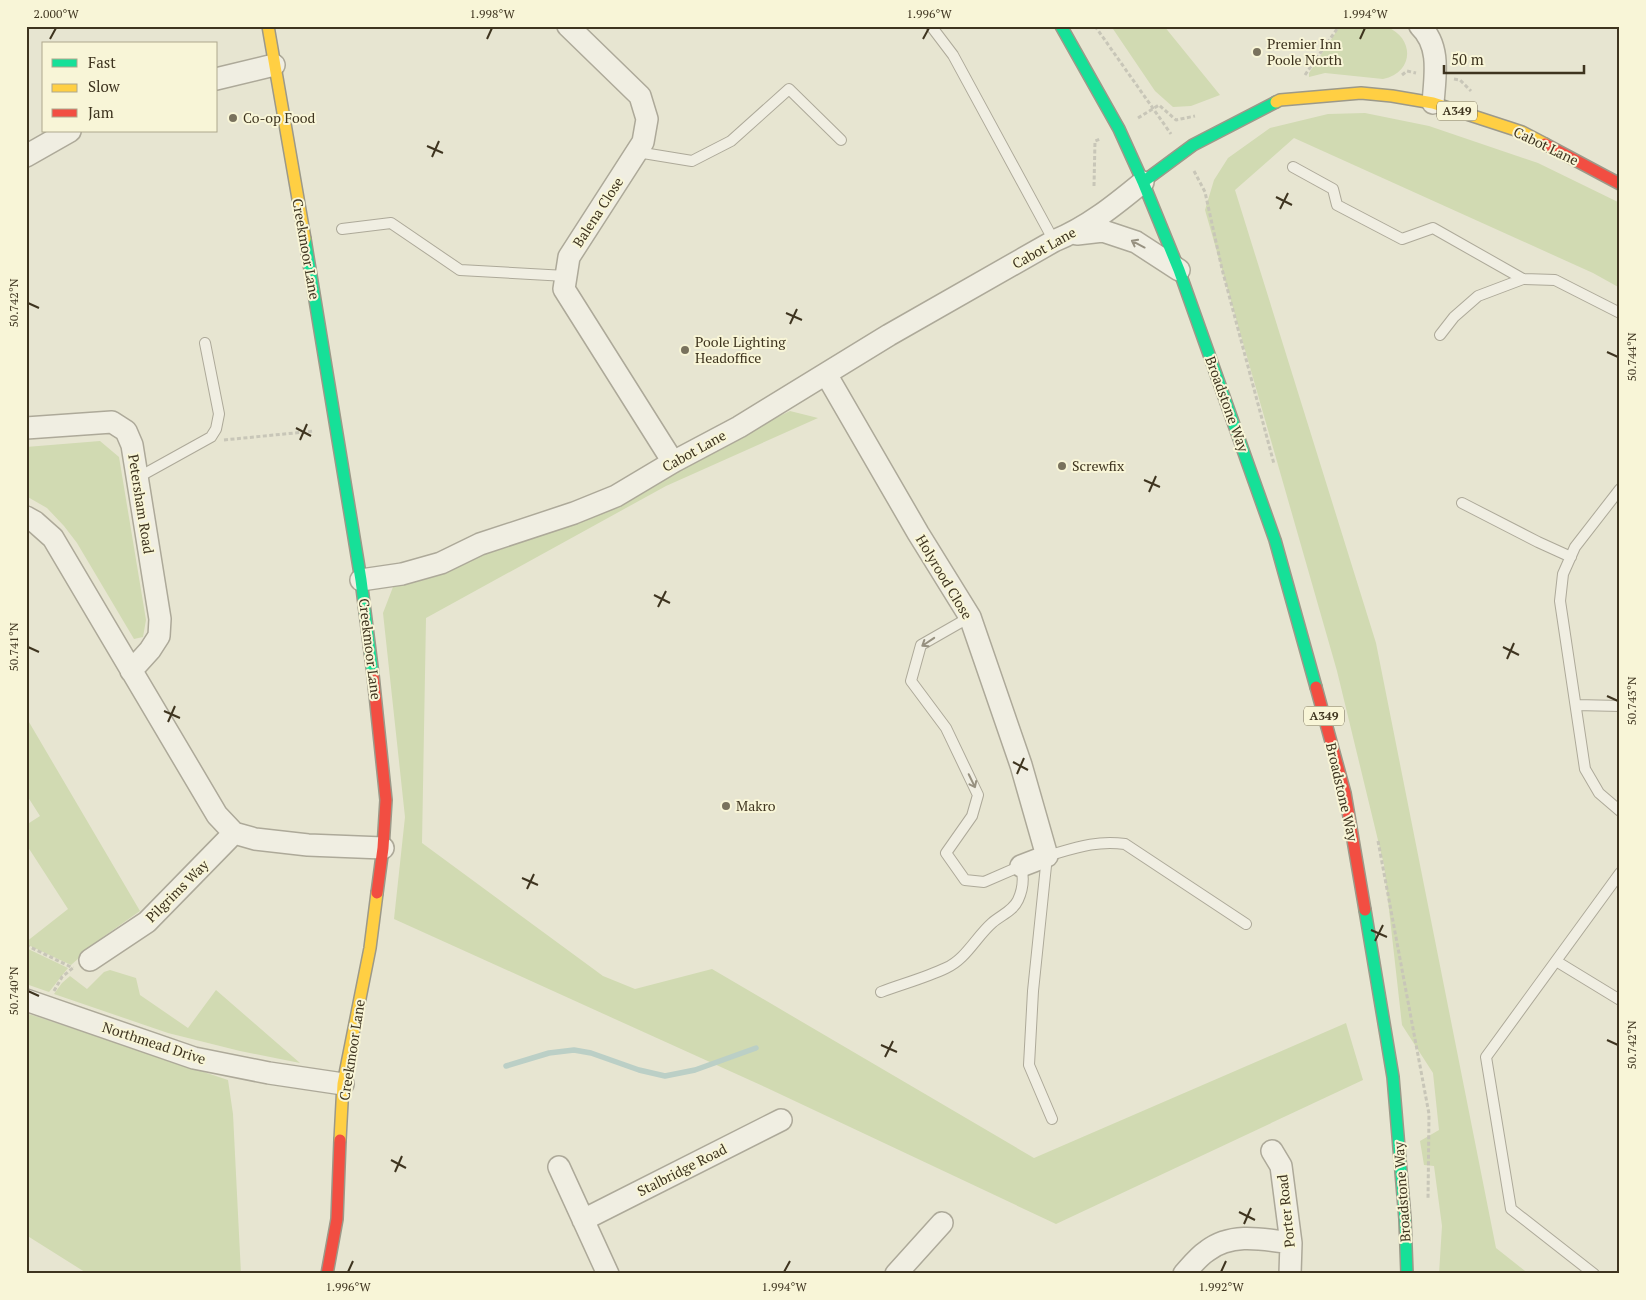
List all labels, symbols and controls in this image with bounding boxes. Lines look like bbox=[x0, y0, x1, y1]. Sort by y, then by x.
text: 2.000°W bbox=[33, 6, 79, 21]
text: 1.998°W bbox=[469, 6, 515, 21]
text: 1.996°W bbox=[906, 6, 952, 21]
text: 1.994°W bbox=[1342, 6, 1388, 21]
place label: Premier Inn Poole North bbox=[1267, 34, 1342, 69]
legend bbox=[42, 42, 218, 132]
scale bar bbox=[1444, 42, 1584, 74]
marker: Premier Inn Poole North bbox=[1251, 46, 1263, 58]
text: 50 m bbox=[1451, 49, 1484, 69]
text: Fast bbox=[88, 52, 116, 72]
text: Slow bbox=[88, 76, 121, 96]
text: Jam bbox=[88, 102, 114, 122]
road number: A349 bbox=[1437, 102, 1477, 120]
place label: Co-op Food bbox=[243, 108, 316, 127]
marker: Co-op Food bbox=[227, 112, 239, 124]
street label: Cabot Lane bbox=[1511, 122, 1582, 169]
street label: Balena Close bbox=[568, 173, 627, 250]
street label: Creekmoor Lane bbox=[288, 197, 325, 301]
street label: Cabot Lane bbox=[1009, 222, 1079, 273]
one-way arrow bbox=[1130, 239, 1145, 249]
text: 50.742°N bbox=[6, 278, 21, 328]
place label: Poole Lighting Headoffice bbox=[695, 332, 786, 367]
text: 50.744°N bbox=[1624, 332, 1639, 382]
marker: Poole Lighting Headoffice bbox=[679, 344, 691, 356]
street label: Broadstone Way bbox=[1201, 353, 1254, 455]
street label: Cabot Lane bbox=[659, 425, 729, 476]
street label: Petersham Road bbox=[124, 453, 159, 555]
place label: Screwfix bbox=[1072, 456, 1125, 475]
marker: Screwfix bbox=[1056, 460, 1068, 472]
street label: Holyrood Close bbox=[912, 531, 977, 622]
street label: Creekmoor Lane bbox=[355, 597, 386, 701]
text: 50.741°N bbox=[6, 622, 21, 672]
one-way arrow bbox=[921, 636, 935, 647]
text: 50.743°N bbox=[1624, 676, 1639, 726]
road number: A349 bbox=[1304, 706, 1344, 726]
street label: Broadstone Way bbox=[1322, 741, 1363, 844]
one-way arrow bbox=[967, 773, 977, 788]
place label: Makro bbox=[736, 796, 776, 815]
marker: Makro bbox=[720, 800, 732, 812]
street label: Pilgrims Way bbox=[141, 854, 213, 926]
text: 50.740°N bbox=[6, 966, 21, 1016]
street label: Creekmoor Lane bbox=[334, 998, 369, 1102]
street label: Northmead Drive bbox=[100, 1017, 208, 1068]
text: 50.742°N bbox=[1624, 1020, 1639, 1070]
street label: Stalbridge Road bbox=[634, 1139, 730, 1200]
street label: Broadstone Way bbox=[1388, 1140, 1414, 1243]
street label: Porter Road bbox=[1272, 1173, 1299, 1248]
text: 1.996°W bbox=[325, 1279, 371, 1294]
text: 1.994°W bbox=[761, 1279, 807, 1294]
text: 1.992°W bbox=[1198, 1279, 1244, 1294]

